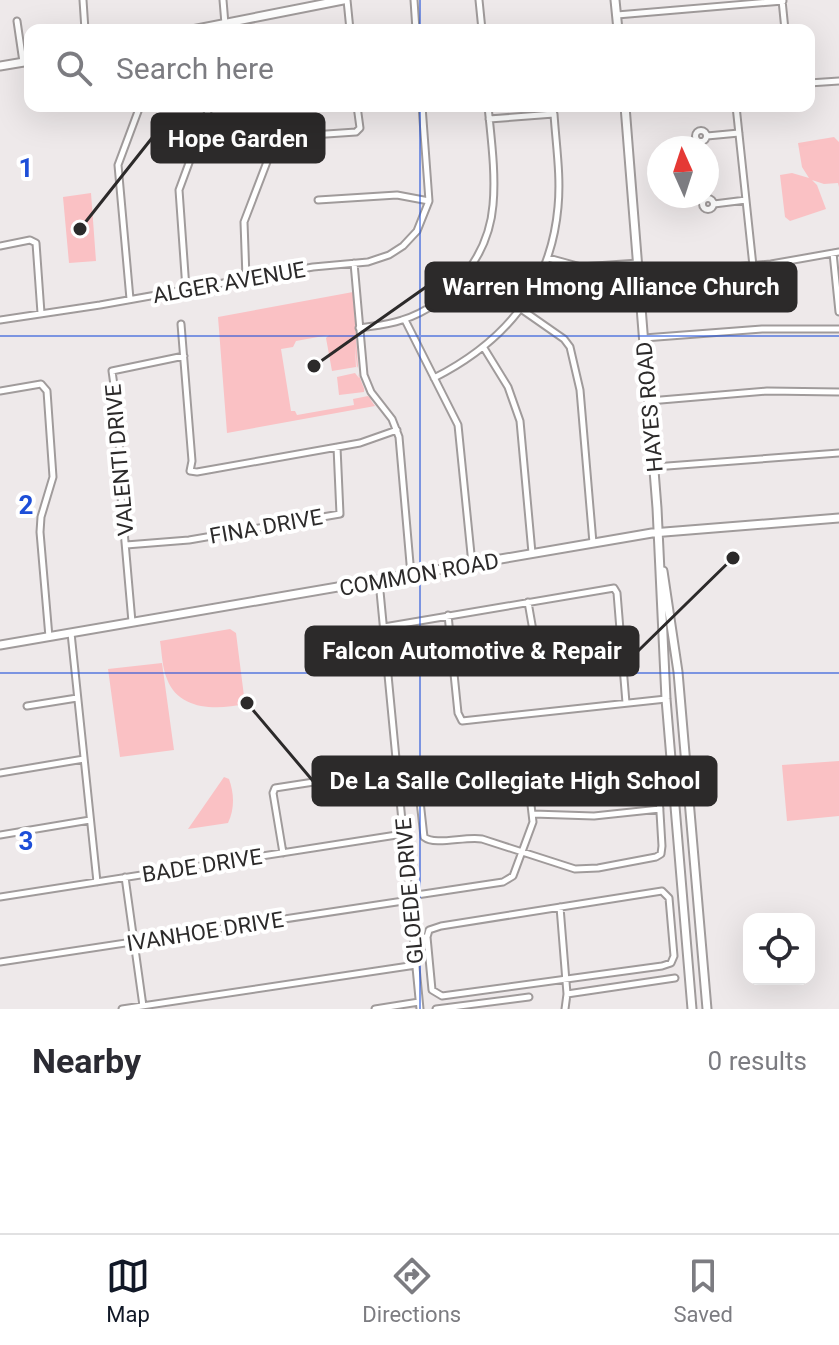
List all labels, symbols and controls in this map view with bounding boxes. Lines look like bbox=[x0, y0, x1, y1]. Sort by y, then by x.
search box bbox=[24, 24, 815, 112]
icon: search bbox=[52, 46, 96, 90]
text: Search here bbox=[116, 51, 274, 86]
callout: Hope Garden bbox=[152, 114, 324, 162]
text: Hope Garden bbox=[168, 125, 308, 153]
north arrow bbox=[647, 136, 719, 208]
text: 1 bbox=[19, 153, 33, 183]
street label: ALGER AVENUE bbox=[151, 257, 307, 308]
callout: Warren Hmong Alliance Church bbox=[426, 263, 796, 311]
text: Warren Hmong Alliance Church bbox=[442, 273, 780, 301]
street label: HAYES ROAD bbox=[631, 341, 668, 473]
street label: VALENTI DRIVE bbox=[100, 383, 139, 537]
text: 2 bbox=[19, 490, 33, 520]
street label: FINA DRIVE bbox=[208, 504, 325, 549]
street label: COMMON ROAD bbox=[337, 548, 501, 601]
callout: Falcon Automotive & Repair bbox=[306, 627, 638, 675]
text: Falcon Automotive & Repair bbox=[322, 637, 622, 665]
callout: De La Salle Collegiate High School bbox=[313, 757, 716, 805]
text: De La Salle Collegiate High School bbox=[329, 767, 701, 795]
street label: GLOEDE DRIVE bbox=[391, 817, 428, 965]
text: 3 bbox=[19, 826, 33, 856]
street label: BADE DRIVE bbox=[140, 844, 264, 887]
street label: IVANHOE DRIVE bbox=[125, 907, 285, 956]
map controls bbox=[743, 913, 815, 985]
button: locate bbox=[743, 913, 815, 985]
text: Nearby bbox=[32, 1041, 141, 1081]
text: 0 results bbox=[708, 1046, 807, 1076]
tab: Map bbox=[106, 1254, 150, 1327]
tab: Directions bbox=[362, 1254, 461, 1327]
tab: Saved bbox=[673, 1254, 733, 1327]

